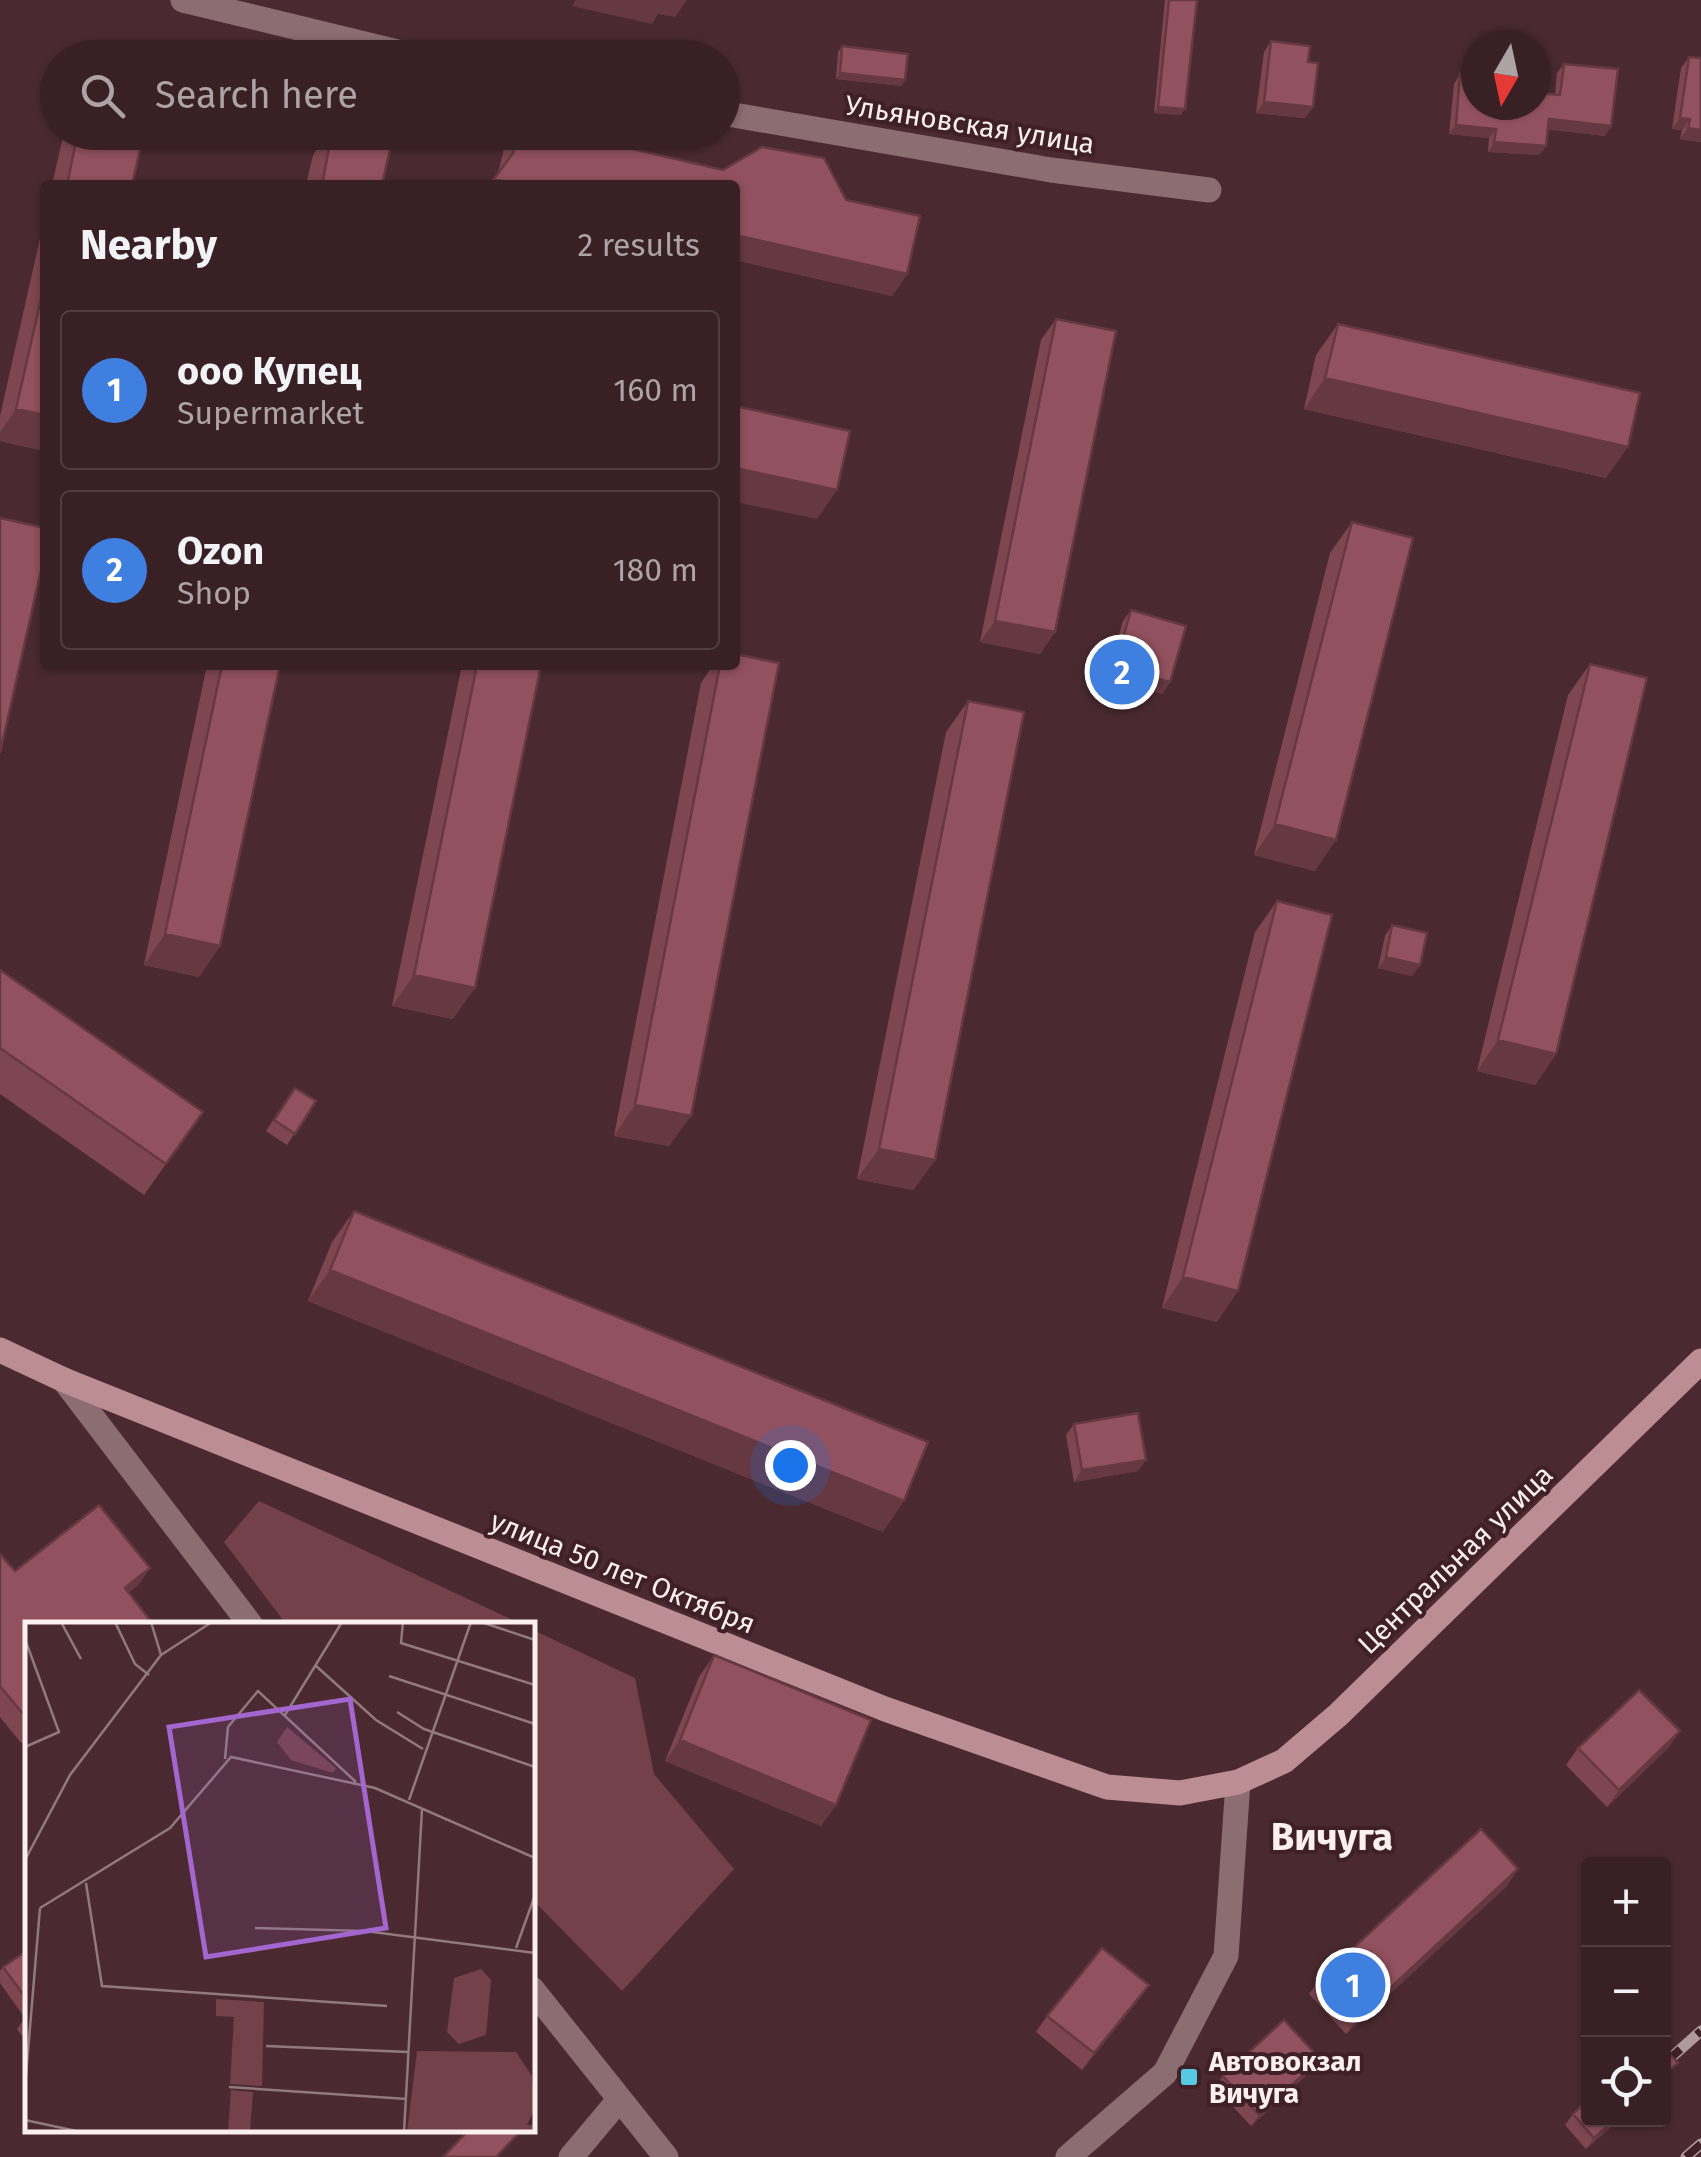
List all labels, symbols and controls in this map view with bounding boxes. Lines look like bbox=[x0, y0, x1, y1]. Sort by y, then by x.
north arrow bbox=[1461, 30, 1551, 120]
search box bbox=[40, 40, 740, 150]
icon: search bbox=[75, 68, 130, 123]
text: Search here bbox=[155, 72, 358, 118]
street label: Ульяновская улица bbox=[843, 88, 1097, 160]
text: Nearby bbox=[80, 220, 217, 270]
text: 2 results bbox=[577, 226, 700, 264]
text: ооо Купец bbox=[177, 348, 361, 394]
text: 1 bbox=[107, 371, 122, 409]
text: 160 m bbox=[613, 371, 698, 409]
text: Supermarket bbox=[177, 394, 364, 432]
text: Ozon bbox=[177, 528, 264, 574]
text: 2 bbox=[106, 551, 123, 589]
text: 180 m bbox=[613, 551, 698, 589]
text: Shop bbox=[177, 574, 251, 612]
pin: 2 bbox=[1090, 634, 1154, 710]
your location bbox=[765, 1440, 816, 1491]
street label: Центральная улица bbox=[1351, 1458, 1560, 1661]
street label: улица 50 лет Октября bbox=[486, 1504, 760, 1641]
inset map bbox=[25, 1622, 535, 2132]
district label: Вичуга bbox=[1271, 1814, 1393, 1860]
map controls bbox=[1581, 1857, 1671, 2127]
button: + bbox=[1581, 1857, 1671, 1947]
button: − bbox=[1581, 1947, 1671, 2037]
pin: 1 bbox=[1320, 1948, 1386, 2022]
button: locate bbox=[1581, 2037, 1671, 2127]
place label: Автовокзал Вичуга bbox=[1208, 2045, 1361, 2110]
marker: Автовокзал Вичуга bbox=[1178, 2066, 1200, 2088]

